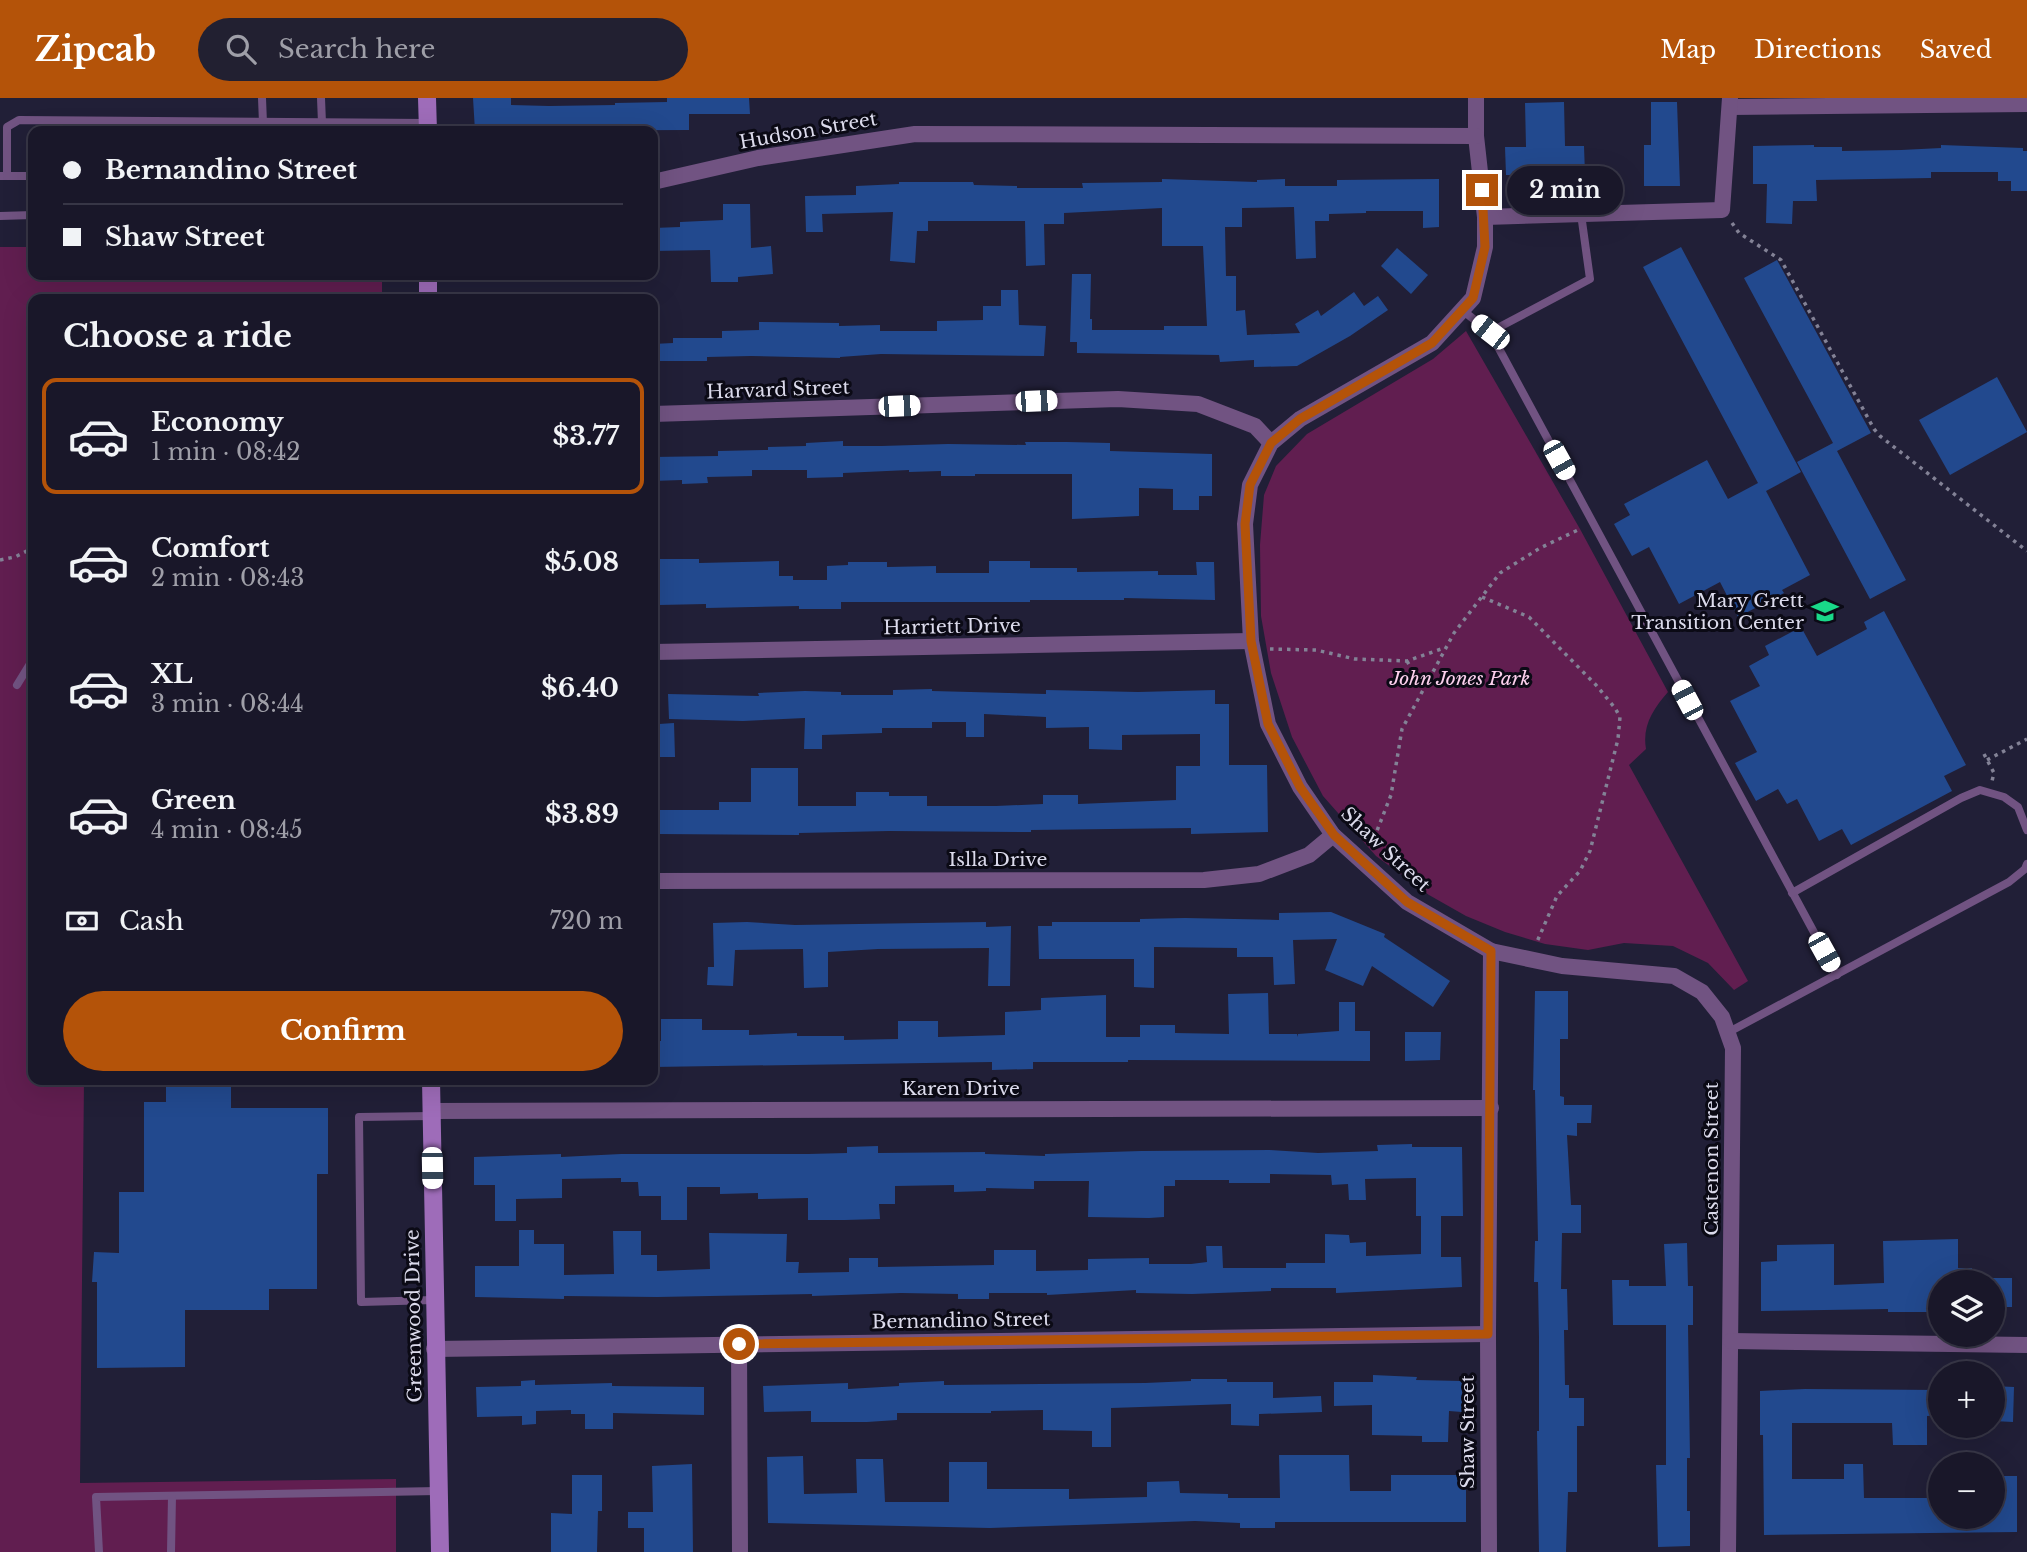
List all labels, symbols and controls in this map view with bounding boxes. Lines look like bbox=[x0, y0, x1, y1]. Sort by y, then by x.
search box bbox=[198, 18, 688, 81]
text: Zipcab bbox=[35, 29, 156, 70]
icon: search bbox=[222, 30, 260, 68]
text: Search here bbox=[278, 33, 435, 65]
text: Map bbox=[1660, 35, 1716, 64]
text: Directions bbox=[1754, 35, 1882, 64]
text: Saved bbox=[1920, 35, 1992, 64]
street label: Hudson Street bbox=[737, 107, 880, 154]
text: Bernandino Street bbox=[105, 154, 357, 186]
callout: 2 min bbox=[1506, 166, 1622, 214]
route end bbox=[1466, 174, 1498, 206]
text: 2 min bbox=[1529, 176, 1601, 204]
text: Shaw Street bbox=[105, 221, 265, 253]
car bbox=[1467, 311, 1514, 353]
text: Choose a ride bbox=[63, 316, 292, 356]
street label: Harvard Street bbox=[706, 375, 851, 403]
car bbox=[1015, 390, 1058, 412]
car bbox=[878, 395, 921, 417]
icon: car bbox=[67, 405, 130, 468]
text: Economy bbox=[151, 406, 284, 438]
text: $3.77 bbox=[552, 420, 619, 452]
car bbox=[1540, 437, 1579, 483]
text: 1 min · 08:42 bbox=[151, 438, 301, 466]
icon: car bbox=[67, 531, 130, 594]
text: Comfort bbox=[151, 532, 269, 564]
text: $5.08 bbox=[544, 546, 619, 578]
text: 2 min · 08:43 bbox=[151, 564, 304, 592]
place label: Mary Grett Transition Center bbox=[1631, 589, 1805, 634]
school or university icon: Mary Grett Transition Center bbox=[1810, 596, 1840, 626]
street label: Harriett Drive bbox=[883, 614, 1021, 639]
icon: car bbox=[67, 657, 130, 720]
text: XL bbox=[151, 658, 193, 690]
park label: John Jones Park bbox=[1389, 667, 1530, 690]
text: $6.40 bbox=[541, 672, 619, 704]
car bbox=[1668, 677, 1707, 723]
text: 3 min · 08:44 bbox=[151, 690, 304, 718]
icon: car bbox=[67, 783, 130, 846]
text: Green bbox=[151, 784, 236, 816]
text: $3.89 bbox=[545, 798, 619, 830]
street label: Shaw Street bbox=[1336, 802, 1436, 897]
text: 4 min · 08:45 bbox=[151, 816, 303, 844]
street label: Islla Drive bbox=[949, 848, 1047, 871]
icon: cash bbox=[63, 902, 101, 940]
text: Cash bbox=[119, 905, 184, 937]
text: 720 m bbox=[550, 907, 623, 935]
car bbox=[1805, 929, 1844, 975]
button: Confirm bbox=[63, 991, 623, 1071]
street label: Karen Drive bbox=[902, 1077, 1020, 1100]
street label: Castenon Street bbox=[1700, 1081, 1723, 1236]
car bbox=[422, 1147, 443, 1189]
street label: Greenwood Drive bbox=[400, 1229, 427, 1403]
map controls bbox=[1928, 1270, 2005, 1529]
button: layers bbox=[1928, 1270, 2005, 1347]
street label: Bernandino Street bbox=[871, 1307, 1051, 1334]
route start bbox=[723, 1328, 755, 1360]
button: + bbox=[1928, 1361, 2005, 1438]
street label: Shaw Street bbox=[1456, 1374, 1479, 1489]
button: − bbox=[1928, 1452, 2005, 1529]

